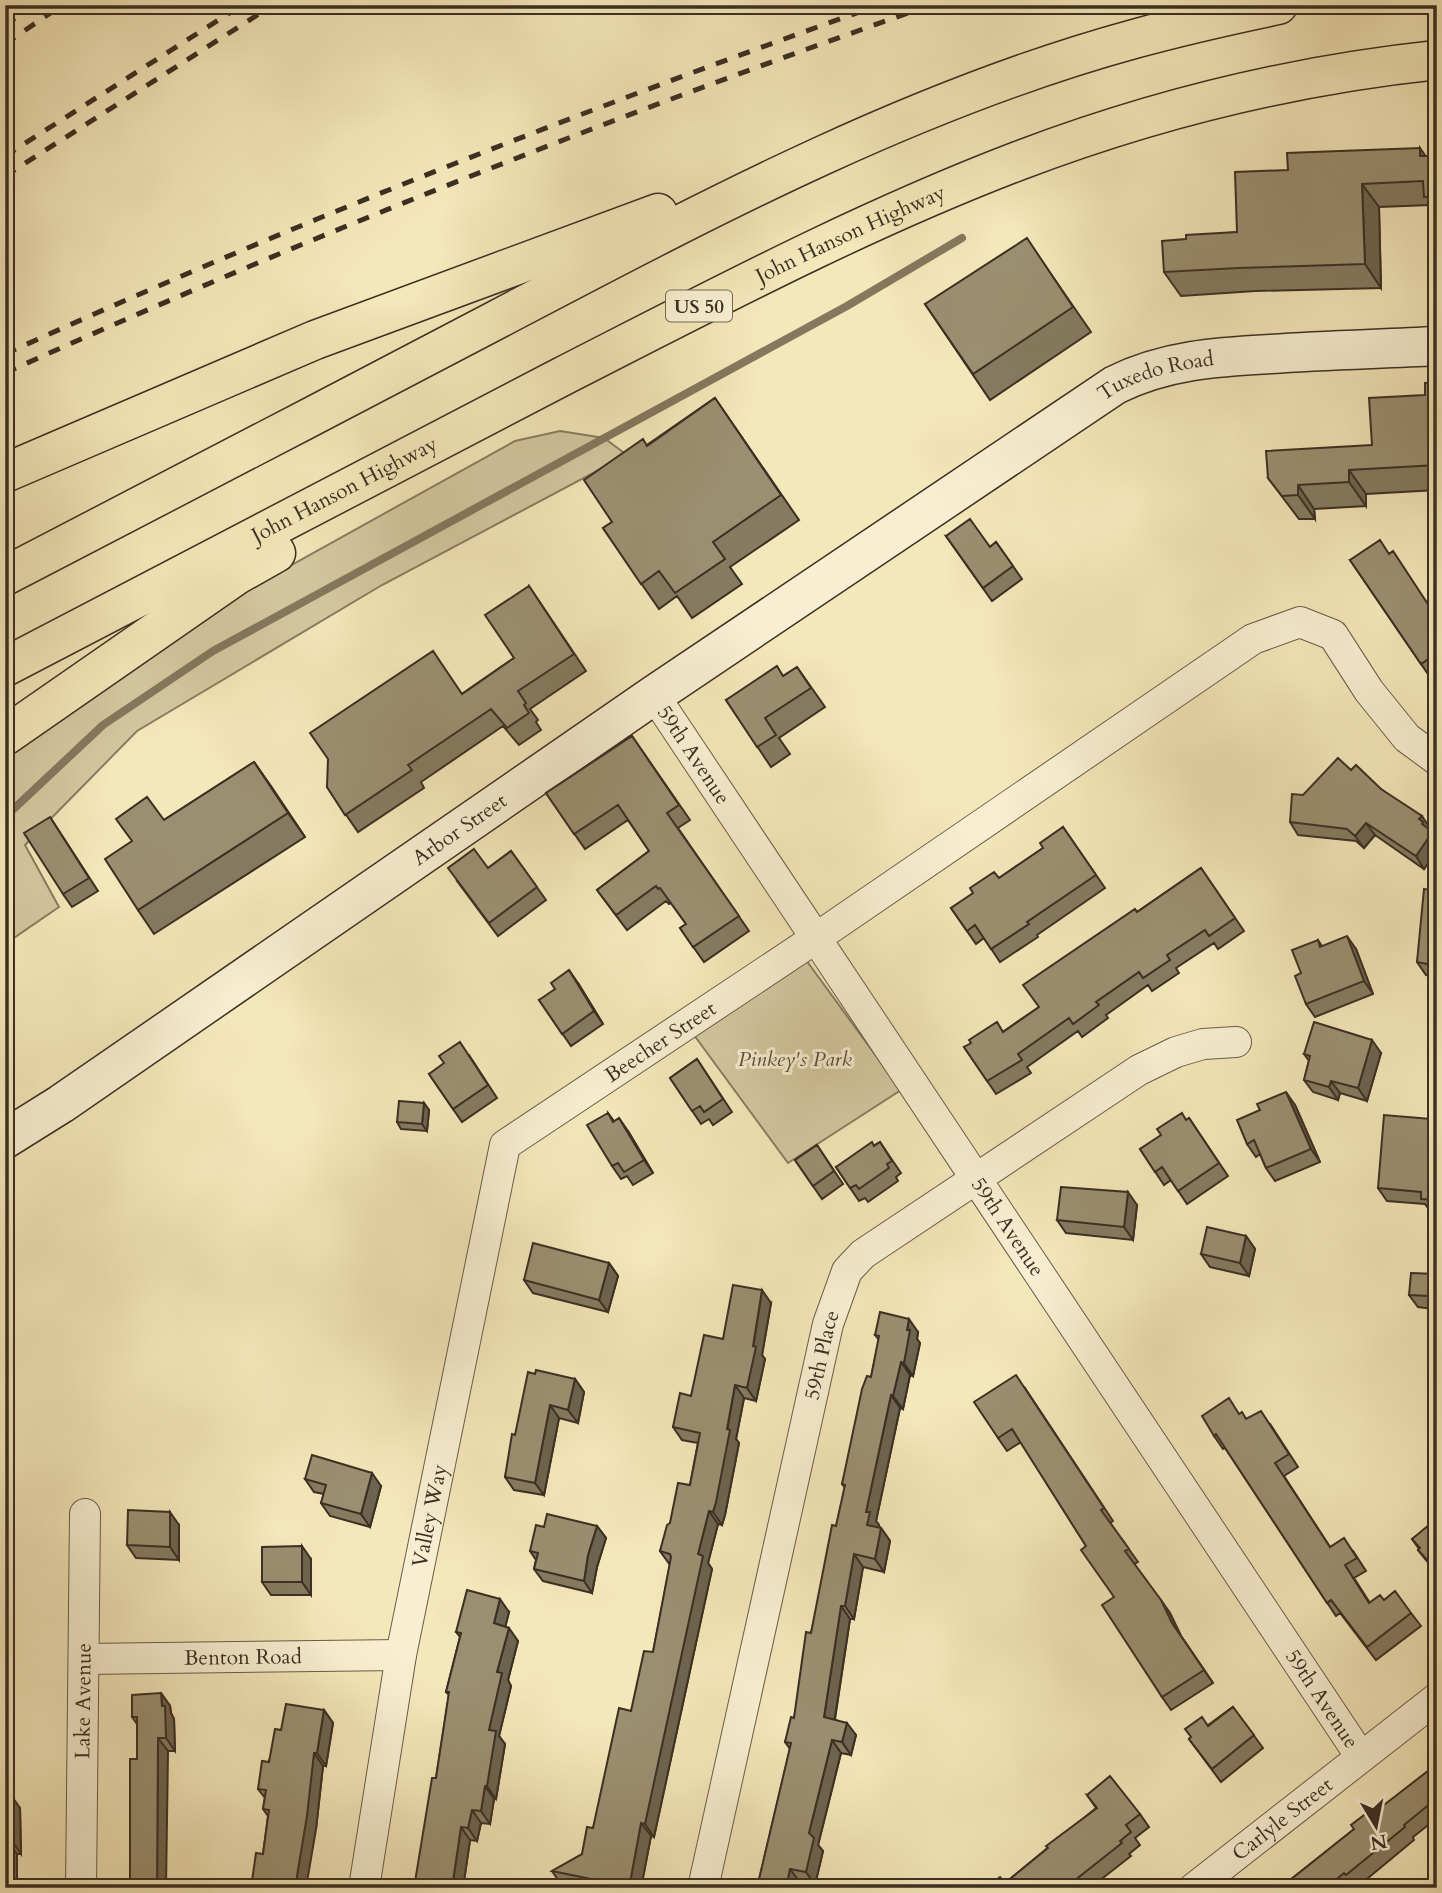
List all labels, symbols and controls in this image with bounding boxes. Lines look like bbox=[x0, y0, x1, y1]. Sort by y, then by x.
street label: John Hanson Highway bbox=[748, 178, 950, 292]
road number: US 50 bbox=[666, 290, 732, 322]
street label: Tuxedo Road bbox=[1092, 344, 1215, 408]
street label: John Hanson Highway bbox=[244, 429, 443, 552]
street label: 59th Avenue bbox=[650, 700, 737, 810]
street label: Arbor Street bbox=[407, 787, 513, 873]
street label: Beecher Street bbox=[599, 994, 722, 1090]
park label: Pinkey's Park bbox=[738, 1045, 853, 1074]
street label: 59th Avenue bbox=[964, 1172, 1051, 1282]
street label: 59th Place bbox=[798, 1306, 847, 1403]
street label: Valley Way bbox=[405, 1462, 455, 1570]
street label: Benton Road bbox=[184, 1642, 302, 1673]
street label: Lake Avenue bbox=[68, 1643, 99, 1759]
street label: 59th Avenue bbox=[1278, 1644, 1365, 1754]
street label: Carlyle Street bbox=[1226, 1771, 1339, 1868]
north arrow bbox=[1340, 1792, 1410, 1862]
text: N bbox=[1368, 1828, 1389, 1856]

